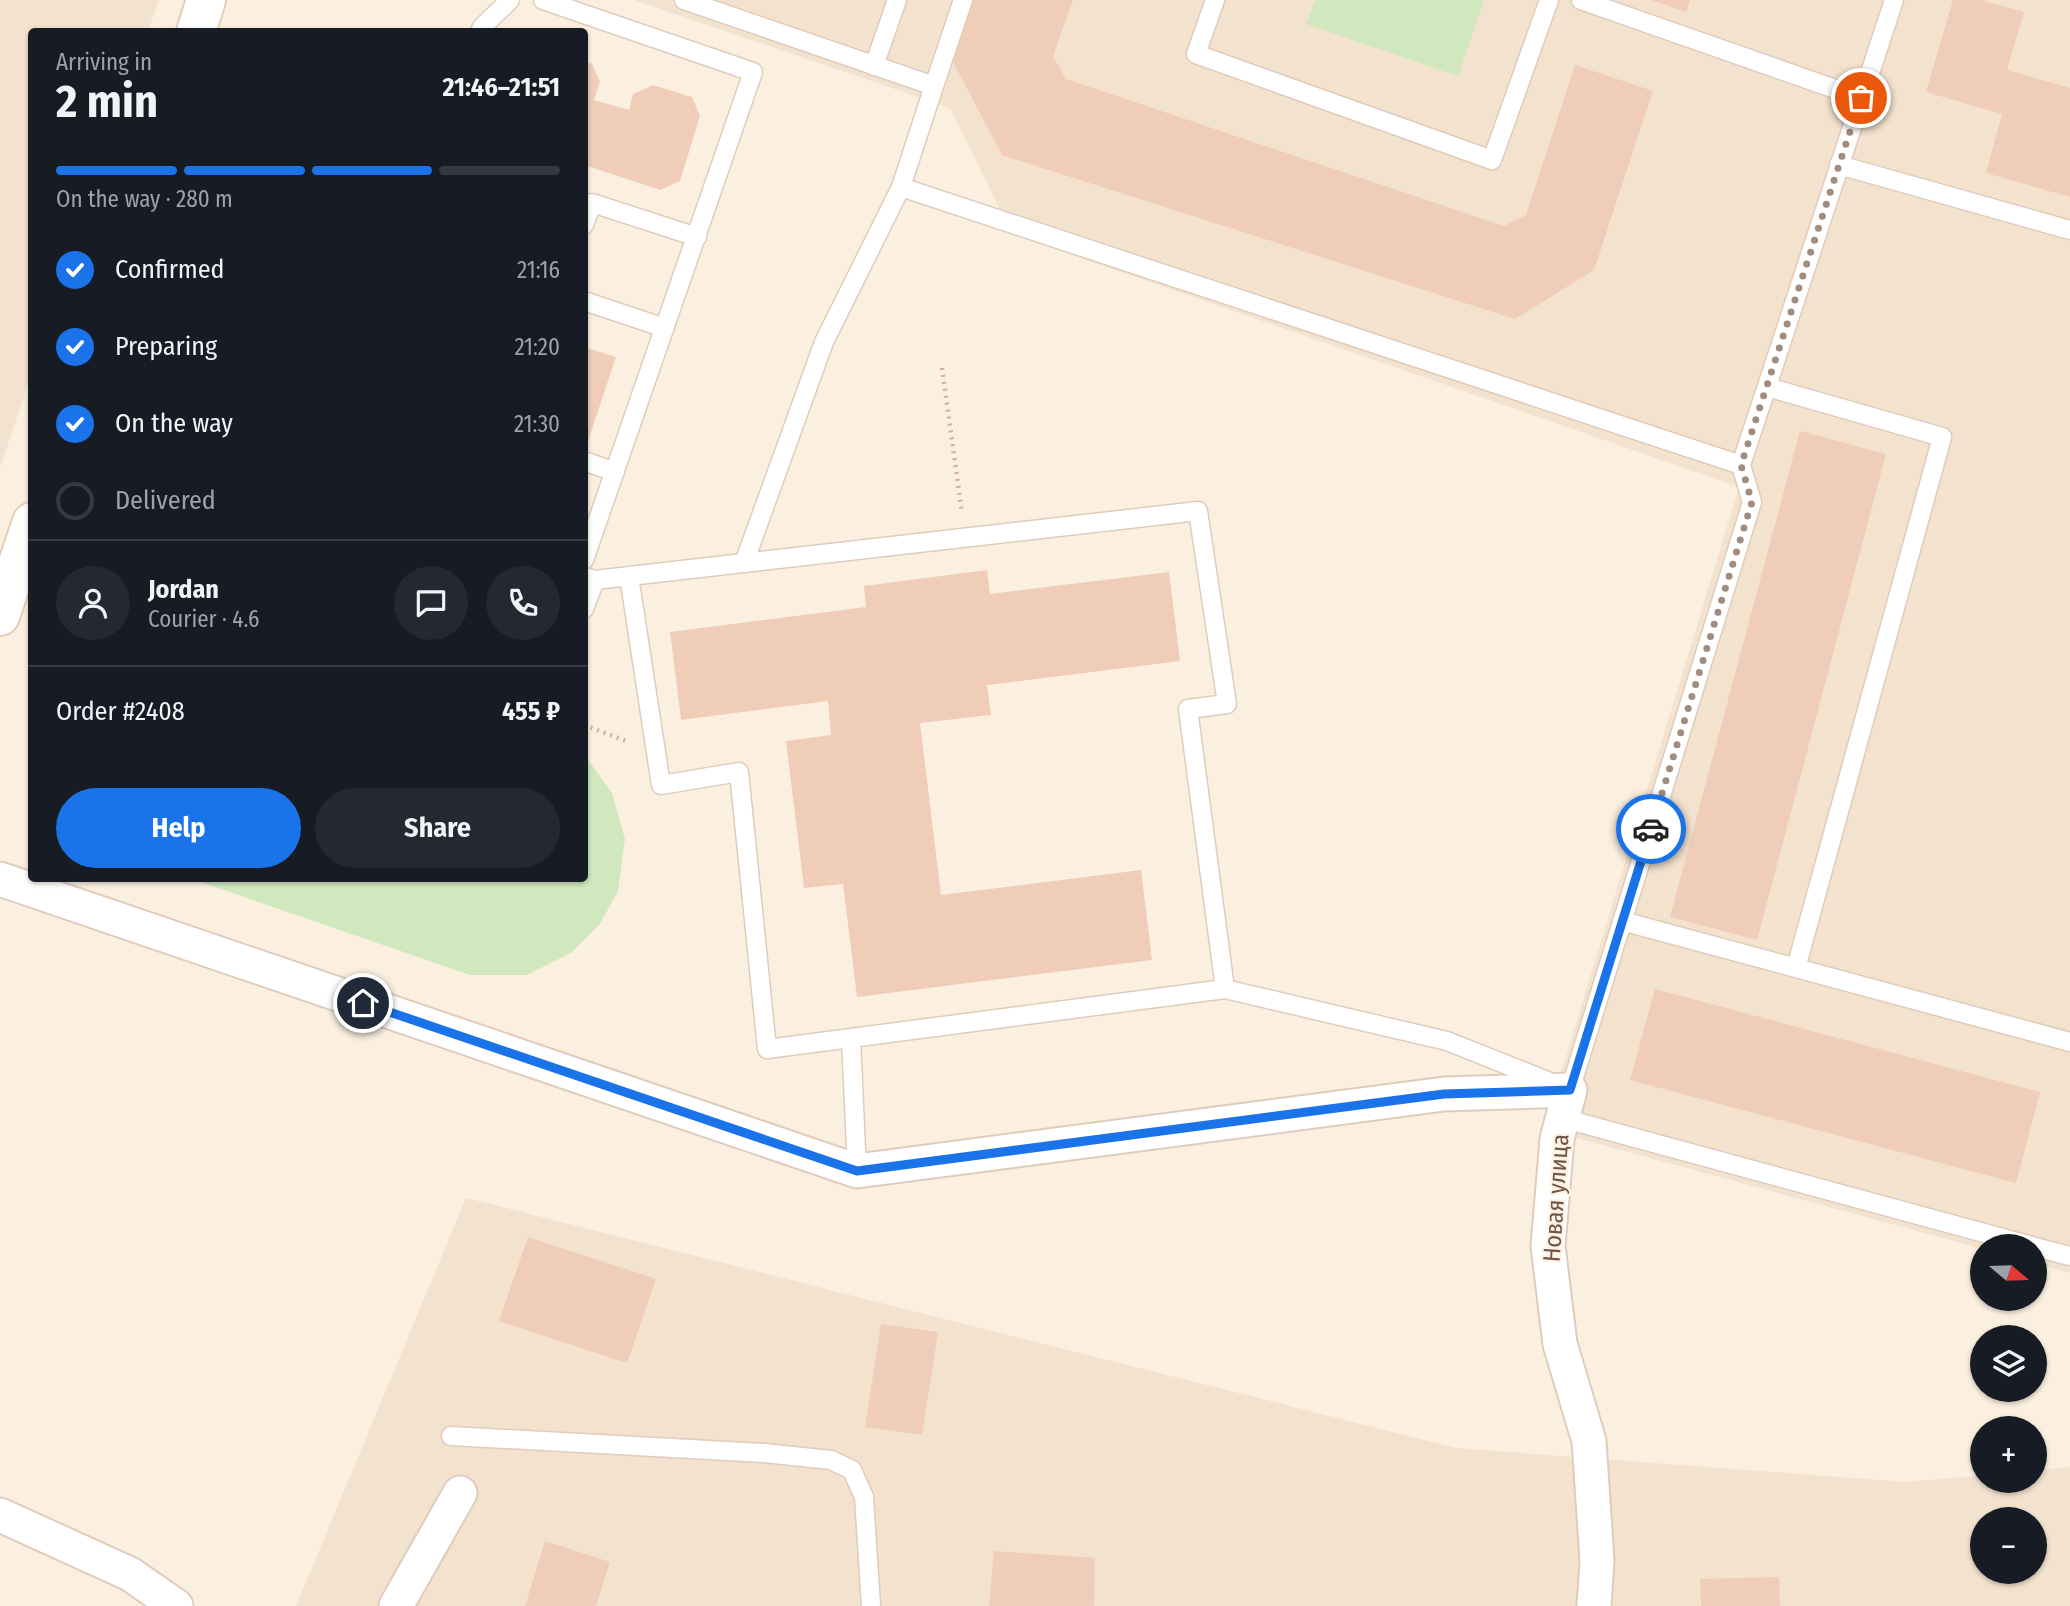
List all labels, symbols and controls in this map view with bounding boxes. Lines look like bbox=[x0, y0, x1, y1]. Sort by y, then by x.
text: Arriving in bbox=[56, 48, 152, 76]
pin bbox=[1831, 68, 1891, 128]
text: 21:46–21:51 bbox=[442, 72, 560, 103]
text: 2 min bbox=[56, 74, 158, 129]
icon: bag bbox=[1842, 79, 1880, 117]
text: On the way · 280 m bbox=[56, 185, 233, 213]
icon: check bbox=[56, 251, 94, 289]
text: Confirmed bbox=[115, 254, 225, 285]
text: 21:16 bbox=[517, 256, 560, 284]
icon: check bbox=[56, 328, 94, 366]
text: Preparing bbox=[115, 331, 217, 362]
text: 21:20 bbox=[514, 333, 560, 361]
icon: check bbox=[56, 405, 94, 443]
text: On the way bbox=[115, 408, 233, 439]
text: 21:30 bbox=[514, 410, 560, 438]
text: Delivered bbox=[115, 485, 216, 516]
button: person bbox=[56, 566, 130, 640]
button: chat bbox=[394, 566, 468, 640]
button: phone bbox=[486, 566, 560, 640]
text: Jordan bbox=[148, 574, 219, 605]
text: Courier · 4.6 bbox=[148, 605, 259, 633]
text: Order #2408 bbox=[56, 696, 185, 727]
text: 455 ₽ bbox=[502, 696, 560, 727]
button: Help bbox=[56, 788, 301, 868]
button: Share bbox=[315, 788, 560, 868]
courier bbox=[1616, 794, 1686, 864]
icon: car bbox=[1632, 810, 1670, 848]
pin bbox=[333, 973, 393, 1033]
icon: home bbox=[344, 984, 382, 1022]
street label: Новая улица bbox=[1538, 1133, 1574, 1263]
north arrow bbox=[1970, 1234, 2048, 1311]
map controls bbox=[1970, 1234, 2047, 1584]
button: layers bbox=[1970, 1325, 2047, 1402]
button: + bbox=[1970, 1416, 2047, 1493]
button: − bbox=[1970, 1507, 2047, 1584]

